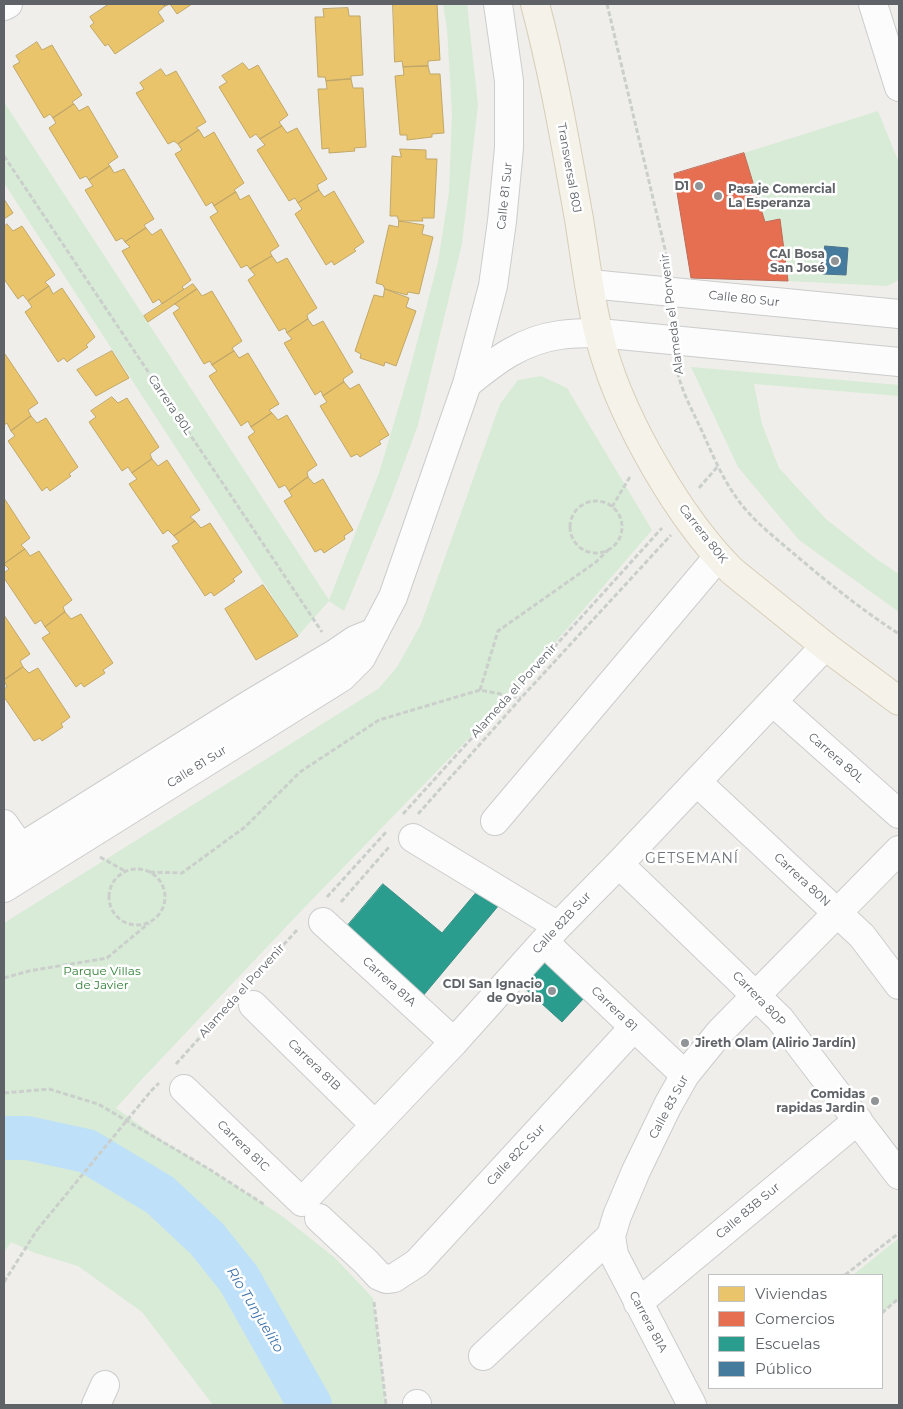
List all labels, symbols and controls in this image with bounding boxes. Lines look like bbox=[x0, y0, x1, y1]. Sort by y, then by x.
street label: Transversal 80J bbox=[554, 122, 584, 214]
street label: Calle 81 Sur bbox=[494, 162, 516, 230]
place label: D1 bbox=[675, 179, 689, 193]
marker: D1 bbox=[693, 180, 705, 192]
place label: Pasaje Comercial La Esperanza bbox=[728, 182, 836, 210]
marker: Pasaje Comercial La Esperanza bbox=[712, 190, 724, 202]
place label: CAI Bosa San José bbox=[769, 247, 825, 275]
street label: Alameda el Porvenir bbox=[657, 253, 687, 375]
marker: CAI Bosa San José bbox=[829, 255, 841, 267]
street label: Calle 80 Sur bbox=[708, 288, 780, 310]
street label: Carrera 80L bbox=[145, 372, 195, 438]
street label: Carrera 80K bbox=[676, 502, 730, 566]
street label: Alameda el Porvenir bbox=[468, 641, 560, 741]
street label: Carrera 80L bbox=[805, 730, 867, 786]
street label: Calle 81 Sur bbox=[164, 743, 230, 791]
street label: Carrera 80N bbox=[771, 850, 833, 910]
district label: GETSEMANÍ bbox=[644, 851, 740, 867]
street label: Calle 82B Sur bbox=[530, 889, 594, 957]
street label: Alameda el Porvenir bbox=[196, 941, 288, 1041]
street label: Carrera 81A bbox=[359, 954, 419, 1010]
park label: Parque Villas de Javier bbox=[63, 964, 141, 992]
street label: Carrera 80P bbox=[729, 969, 789, 1029]
place label: CDI San Ignacio de Oyola bbox=[443, 977, 542, 1005]
street label: Carrera 81 bbox=[588, 983, 640, 1035]
marker: CDI San Ignacio de Oyola bbox=[546, 985, 558, 997]
street label: Carrera 81B bbox=[285, 1036, 343, 1094]
place label: Jireth Olam (Alirio Jardín) bbox=[695, 1036, 856, 1050]
marker: Jireth Olam (Alirio Jardín) bbox=[679, 1037, 691, 1049]
street label: Calle 83 Sur bbox=[646, 1073, 692, 1141]
place label: Comidas rapidas Jardin bbox=[776, 1087, 865, 1115]
marker: Comidas rapidas Jardin bbox=[869, 1095, 881, 1107]
street label: Carrera 81C bbox=[214, 1117, 272, 1175]
street label: Calle 82C Sur bbox=[484, 1121, 548, 1189]
street label: Calle 83B Sur bbox=[713, 1180, 783, 1242]
water label: Río Tunjuelito bbox=[223, 1264, 287, 1356]
legend bbox=[708, 1274, 883, 1389]
text: Viviendas bbox=[755, 1284, 827, 1303]
street label: Carrera 81A bbox=[626, 1289, 670, 1355]
text: Comercios bbox=[755, 1309, 835, 1328]
text: Escuelas bbox=[755, 1334, 820, 1353]
text: Público bbox=[755, 1359, 812, 1378]

